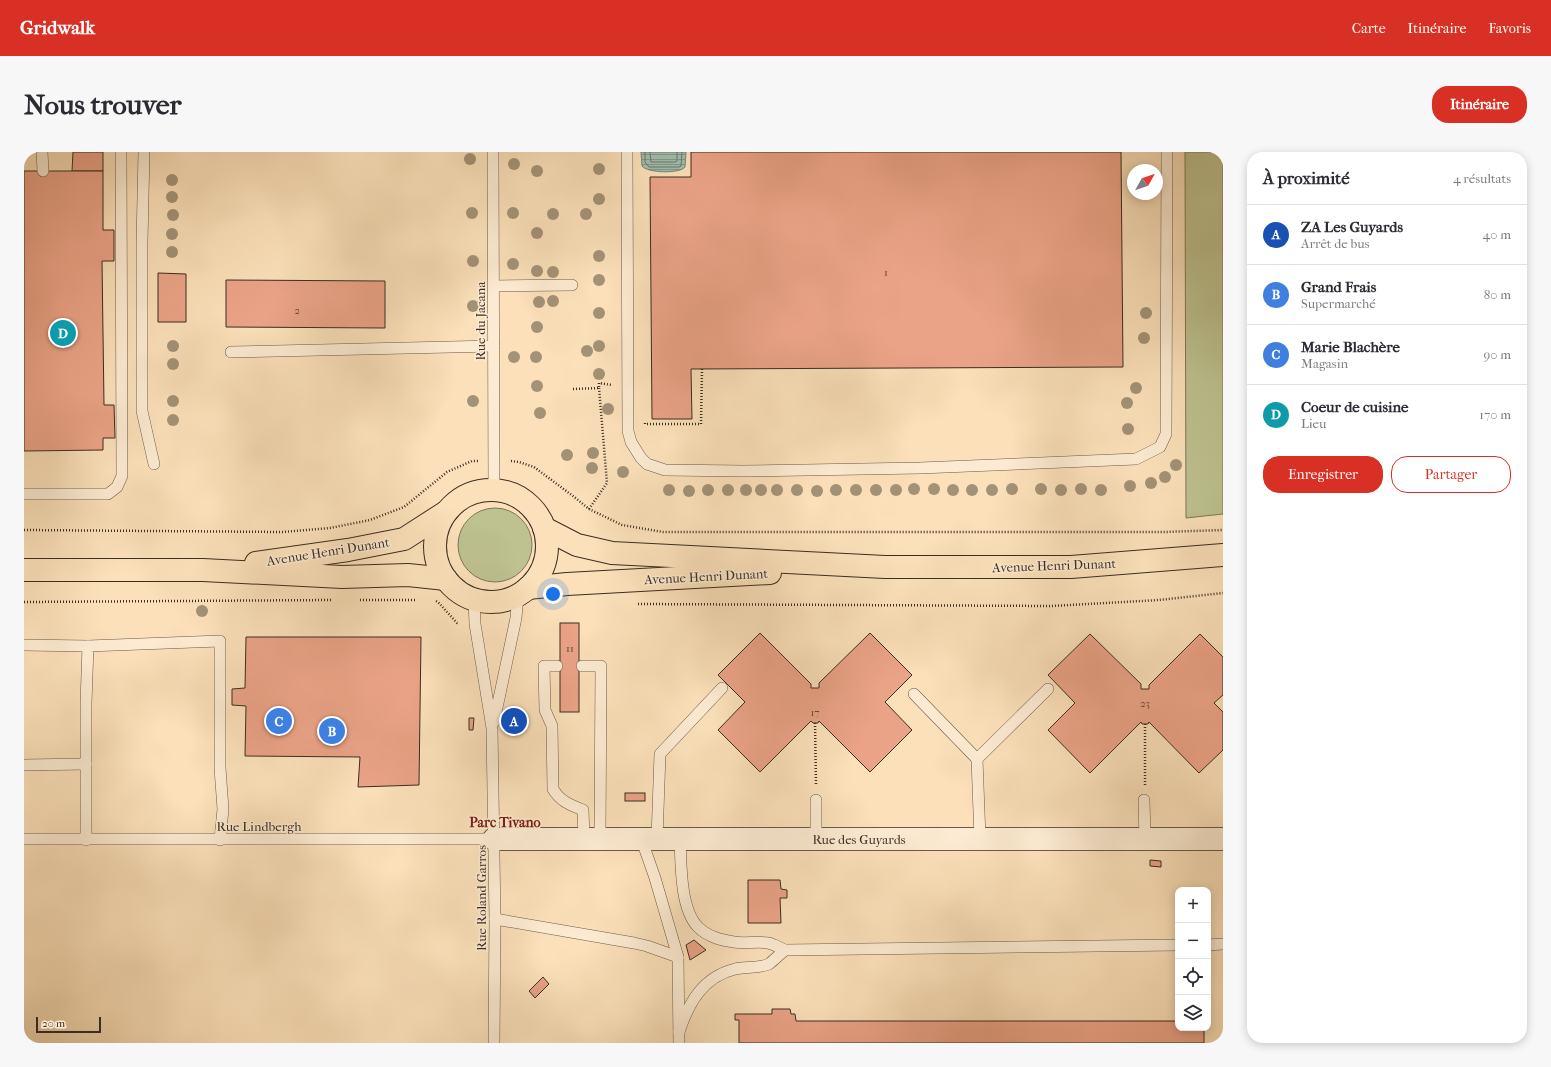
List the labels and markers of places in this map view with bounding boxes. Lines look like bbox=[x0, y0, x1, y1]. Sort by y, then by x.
pin: D bbox=[50, 318, 76, 348]
pin: C bbox=[266, 706, 292, 736]
pin: A bbox=[501, 706, 527, 736]
pin: B bbox=[319, 716, 345, 746]

